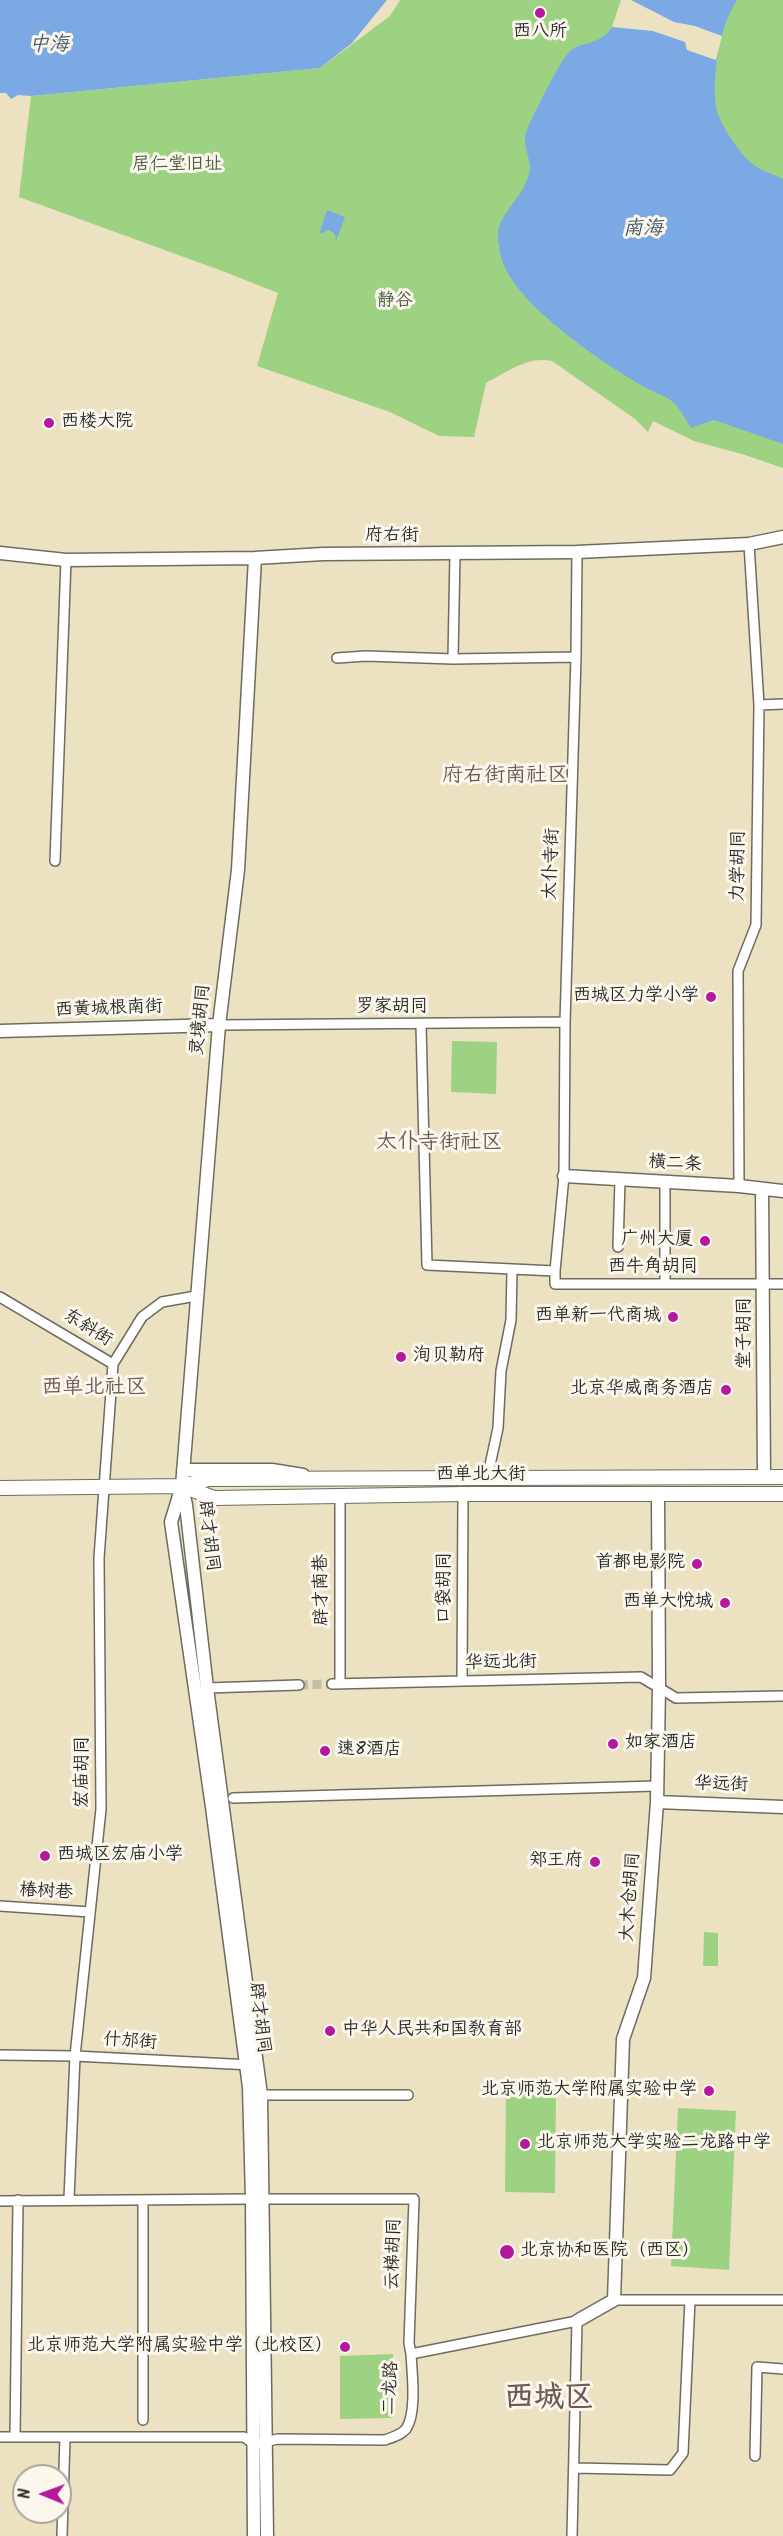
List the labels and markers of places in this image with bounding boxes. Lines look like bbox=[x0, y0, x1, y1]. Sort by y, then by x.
marker: 西八所 bbox=[533, 6, 547, 20]
place label: 西八所 bbox=[513, 22, 567, 44]
place label: 西楼大院 bbox=[61, 412, 133, 434]
marker: 西楼大院 bbox=[42, 416, 56, 430]
place label: 西城区力学小学 bbox=[573, 986, 699, 1008]
marker: 西城区力学小学 bbox=[704, 990, 718, 1004]
place label: 广州大厦 bbox=[621, 1230, 693, 1252]
marker: 广州大厦 bbox=[698, 1234, 712, 1248]
place label: 西单新一代商城 bbox=[535, 1306, 661, 1328]
marker: 西单新一代商城 bbox=[666, 1310, 680, 1324]
place label: 洵贝勒府 bbox=[413, 1346, 485, 1368]
marker: 洵贝勒府 bbox=[394, 1350, 408, 1364]
place label: 北京华威商务酒店 bbox=[570, 1379, 714, 1401]
marker: 北京华威商务酒店 bbox=[719, 1383, 733, 1397]
place label: 首都电影院 bbox=[595, 1553, 685, 1575]
marker: 首都电影院 bbox=[690, 1557, 704, 1571]
place label: 西单大悦城 bbox=[623, 1592, 713, 1614]
marker: 西单大悦城 bbox=[718, 1596, 732, 1610]
place label: 如家酒店 bbox=[625, 1733, 697, 1755]
marker: 如家酒店 bbox=[606, 1737, 620, 1751]
place label: 速8酒店 bbox=[337, 1740, 402, 1762]
marker: 速8酒店 bbox=[318, 1744, 332, 1758]
place label: 西城区宏庙小学 bbox=[57, 1845, 183, 1867]
marker: 西城区宏庙小学 bbox=[38, 1849, 52, 1863]
place label: 郑王府 bbox=[529, 1851, 583, 1873]
marker: 郑王府 bbox=[588, 1855, 602, 1869]
place label: 中华人民共和国教育部 bbox=[342, 2020, 522, 2042]
marker: 中华人民共和国教育部 bbox=[323, 2024, 337, 2038]
place label: 北京师范大学附属实验中学 bbox=[481, 2080, 697, 2102]
marker: 北京师范大学附属实验中学 bbox=[702, 2084, 716, 2098]
place label: 北京师范大学实验二龙路中学 bbox=[537, 2133, 771, 2155]
marker: 北京师范大学实验二龙路中学 bbox=[518, 2137, 532, 2151]
place label: 北京协和医院（西区） bbox=[520, 2241, 700, 2263]
marker: 北京协和医院（西区） bbox=[498, 2243, 516, 2261]
place label: 北京师范大学附属实验中学（北校区） bbox=[27, 2336, 333, 2358]
marker: 北京师范大学附属实验中学（北校区） bbox=[338, 2340, 352, 2354]

